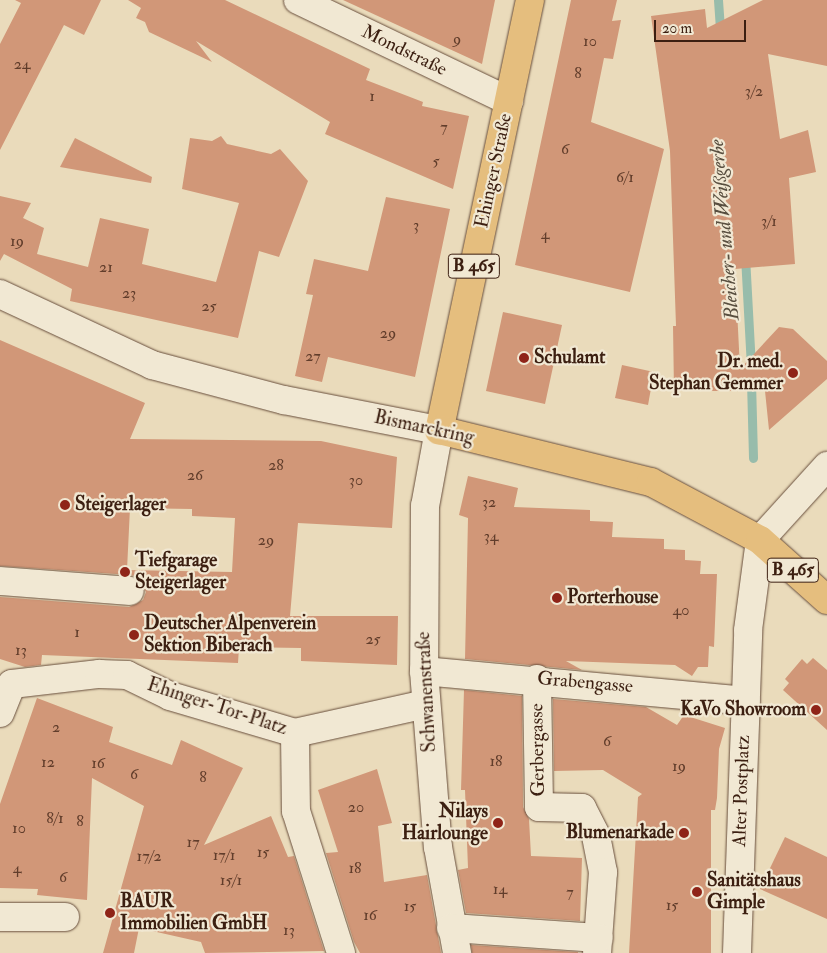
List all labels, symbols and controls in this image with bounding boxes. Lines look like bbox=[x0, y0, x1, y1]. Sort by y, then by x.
scale bar bbox=[657, 10, 750, 42]
text: 20 m bbox=[662, 19, 692, 38]
street label: Mondstraße bbox=[358, 21, 450, 81]
house number: 9 bbox=[453, 29, 461, 49]
house number: 10 bbox=[583, 31, 597, 51]
house number: 24 bbox=[14, 54, 30, 74]
house number: 8 bbox=[574, 63, 582, 83]
house number: 3/2 bbox=[745, 81, 763, 101]
house number: 1 bbox=[369, 86, 375, 106]
street label: Ehinger Straße bbox=[471, 112, 517, 230]
house number: 7 bbox=[440, 117, 448, 137]
house number: 6 bbox=[561, 139, 569, 159]
water label: Bleicher- und Weißgerbe bbox=[704, 139, 744, 321]
house number: 5 bbox=[432, 151, 440, 171]
house number: 6/1 bbox=[616, 167, 634, 187]
house number: 3/1 bbox=[761, 211, 777, 231]
house number: 3 bbox=[413, 215, 419, 235]
house number: 4 bbox=[541, 224, 549, 244]
house number: 19 bbox=[10, 231, 24, 251]
road number: B 465 bbox=[448, 250, 500, 282]
house number: 21 bbox=[99, 257, 113, 277]
house number: 23 bbox=[122, 283, 136, 303]
house number: 25 bbox=[201, 296, 217, 316]
house number: 29 bbox=[380, 323, 396, 343]
house number: 27 bbox=[305, 346, 321, 366]
place label: Schulamt bbox=[534, 347, 605, 369]
place label: Dr. med. Stephan Gemmer bbox=[649, 351, 783, 395]
marker: Schulamt bbox=[518, 352, 530, 364]
marker: Dr. med. Stephan Gemmer bbox=[787, 367, 799, 379]
street label: Bismarckring bbox=[372, 406, 476, 450]
house number: 28 bbox=[268, 455, 284, 475]
house number: 26 bbox=[187, 465, 203, 485]
house number: 30 bbox=[349, 470, 363, 490]
house number: 32 bbox=[482, 492, 496, 512]
place label: Steigerlager bbox=[75, 494, 166, 516]
marker: Steigerlager bbox=[59, 499, 71, 511]
house number: 34 bbox=[484, 526, 498, 546]
house number: 29 bbox=[258, 530, 274, 550]
place label: Tiefgarage Steigerlager bbox=[135, 550, 226, 594]
road number: B 465 bbox=[767, 554, 819, 586]
marker: Tiefgarage Steigerlager bbox=[119, 566, 131, 578]
place label: Porterhouse bbox=[567, 587, 658, 609]
marker: Porterhouse bbox=[551, 592, 563, 604]
house number: 40 bbox=[673, 600, 689, 620]
place label: Deutscher Alpenverein Sektion Biberach bbox=[144, 613, 316, 657]
house number: 1 bbox=[74, 622, 80, 642]
marker: Deutscher Alpenverein Sektion Biberach bbox=[128, 629, 140, 641]
house number: 25 bbox=[365, 629, 381, 649]
street label: Schwanenstraße bbox=[412, 631, 442, 753]
house number: 13 bbox=[15, 640, 27, 660]
street label: Grabengasse bbox=[536, 667, 634, 699]
street label: Ehinger-Tor-Platz bbox=[144, 674, 290, 740]
place label: KaVo Showroom bbox=[680, 699, 806, 721]
street label: Gerbergasse bbox=[526, 703, 550, 797]
marker: KaVo Showroom bbox=[810, 704, 822, 716]
house number: 2 bbox=[52, 717, 60, 737]
house number: 6 bbox=[603, 731, 611, 751]
street label: Alter Postplatz bbox=[729, 735, 755, 847]
house number: 18 bbox=[489, 751, 503, 771]
house number: 12 bbox=[41, 752, 55, 772]
house number: 16 bbox=[91, 753, 105, 773]
house number: 19 bbox=[672, 756, 686, 776]
house number: 6 bbox=[130, 764, 138, 784]
house number: 8 bbox=[199, 767, 207, 787]
house number: 20 bbox=[348, 797, 364, 817]
place label: Nilays Hairlounge bbox=[402, 801, 488, 845]
house number: 8/1 bbox=[46, 808, 64, 828]
house number: 8 bbox=[76, 811, 84, 831]
marker: Nilays Hairlounge bbox=[492, 817, 504, 829]
house number: 10 bbox=[12, 818, 26, 838]
place label: Blumenarkade bbox=[566, 822, 674, 844]
marker: Blumenarkade bbox=[678, 827, 690, 839]
house number: 17 bbox=[186, 832, 200, 852]
house number: 15 bbox=[257, 842, 269, 862]
house number: 17/1 bbox=[213, 845, 235, 865]
house number: 17/2 bbox=[136, 846, 162, 866]
house number: 4 bbox=[13, 858, 21, 878]
house number: 18 bbox=[348, 858, 362, 878]
house number: 6 bbox=[59, 867, 67, 887]
house number: 15/1 bbox=[220, 870, 242, 890]
place label: Sanitätshaus Gimple bbox=[707, 870, 801, 914]
house number: 14 bbox=[493, 879, 507, 899]
house number: 7 bbox=[566, 882, 574, 902]
marker: Sanitätshaus Gimple bbox=[691, 886, 703, 898]
place label: BAUR Immobilien GmbH bbox=[120, 891, 267, 935]
house number: 15 bbox=[666, 895, 678, 915]
house number: 15 bbox=[404, 896, 416, 916]
house number: 16 bbox=[363, 905, 377, 925]
marker: BAUR Immobilien GmbH bbox=[104, 907, 116, 919]
house number: 13 bbox=[283, 920, 295, 940]

